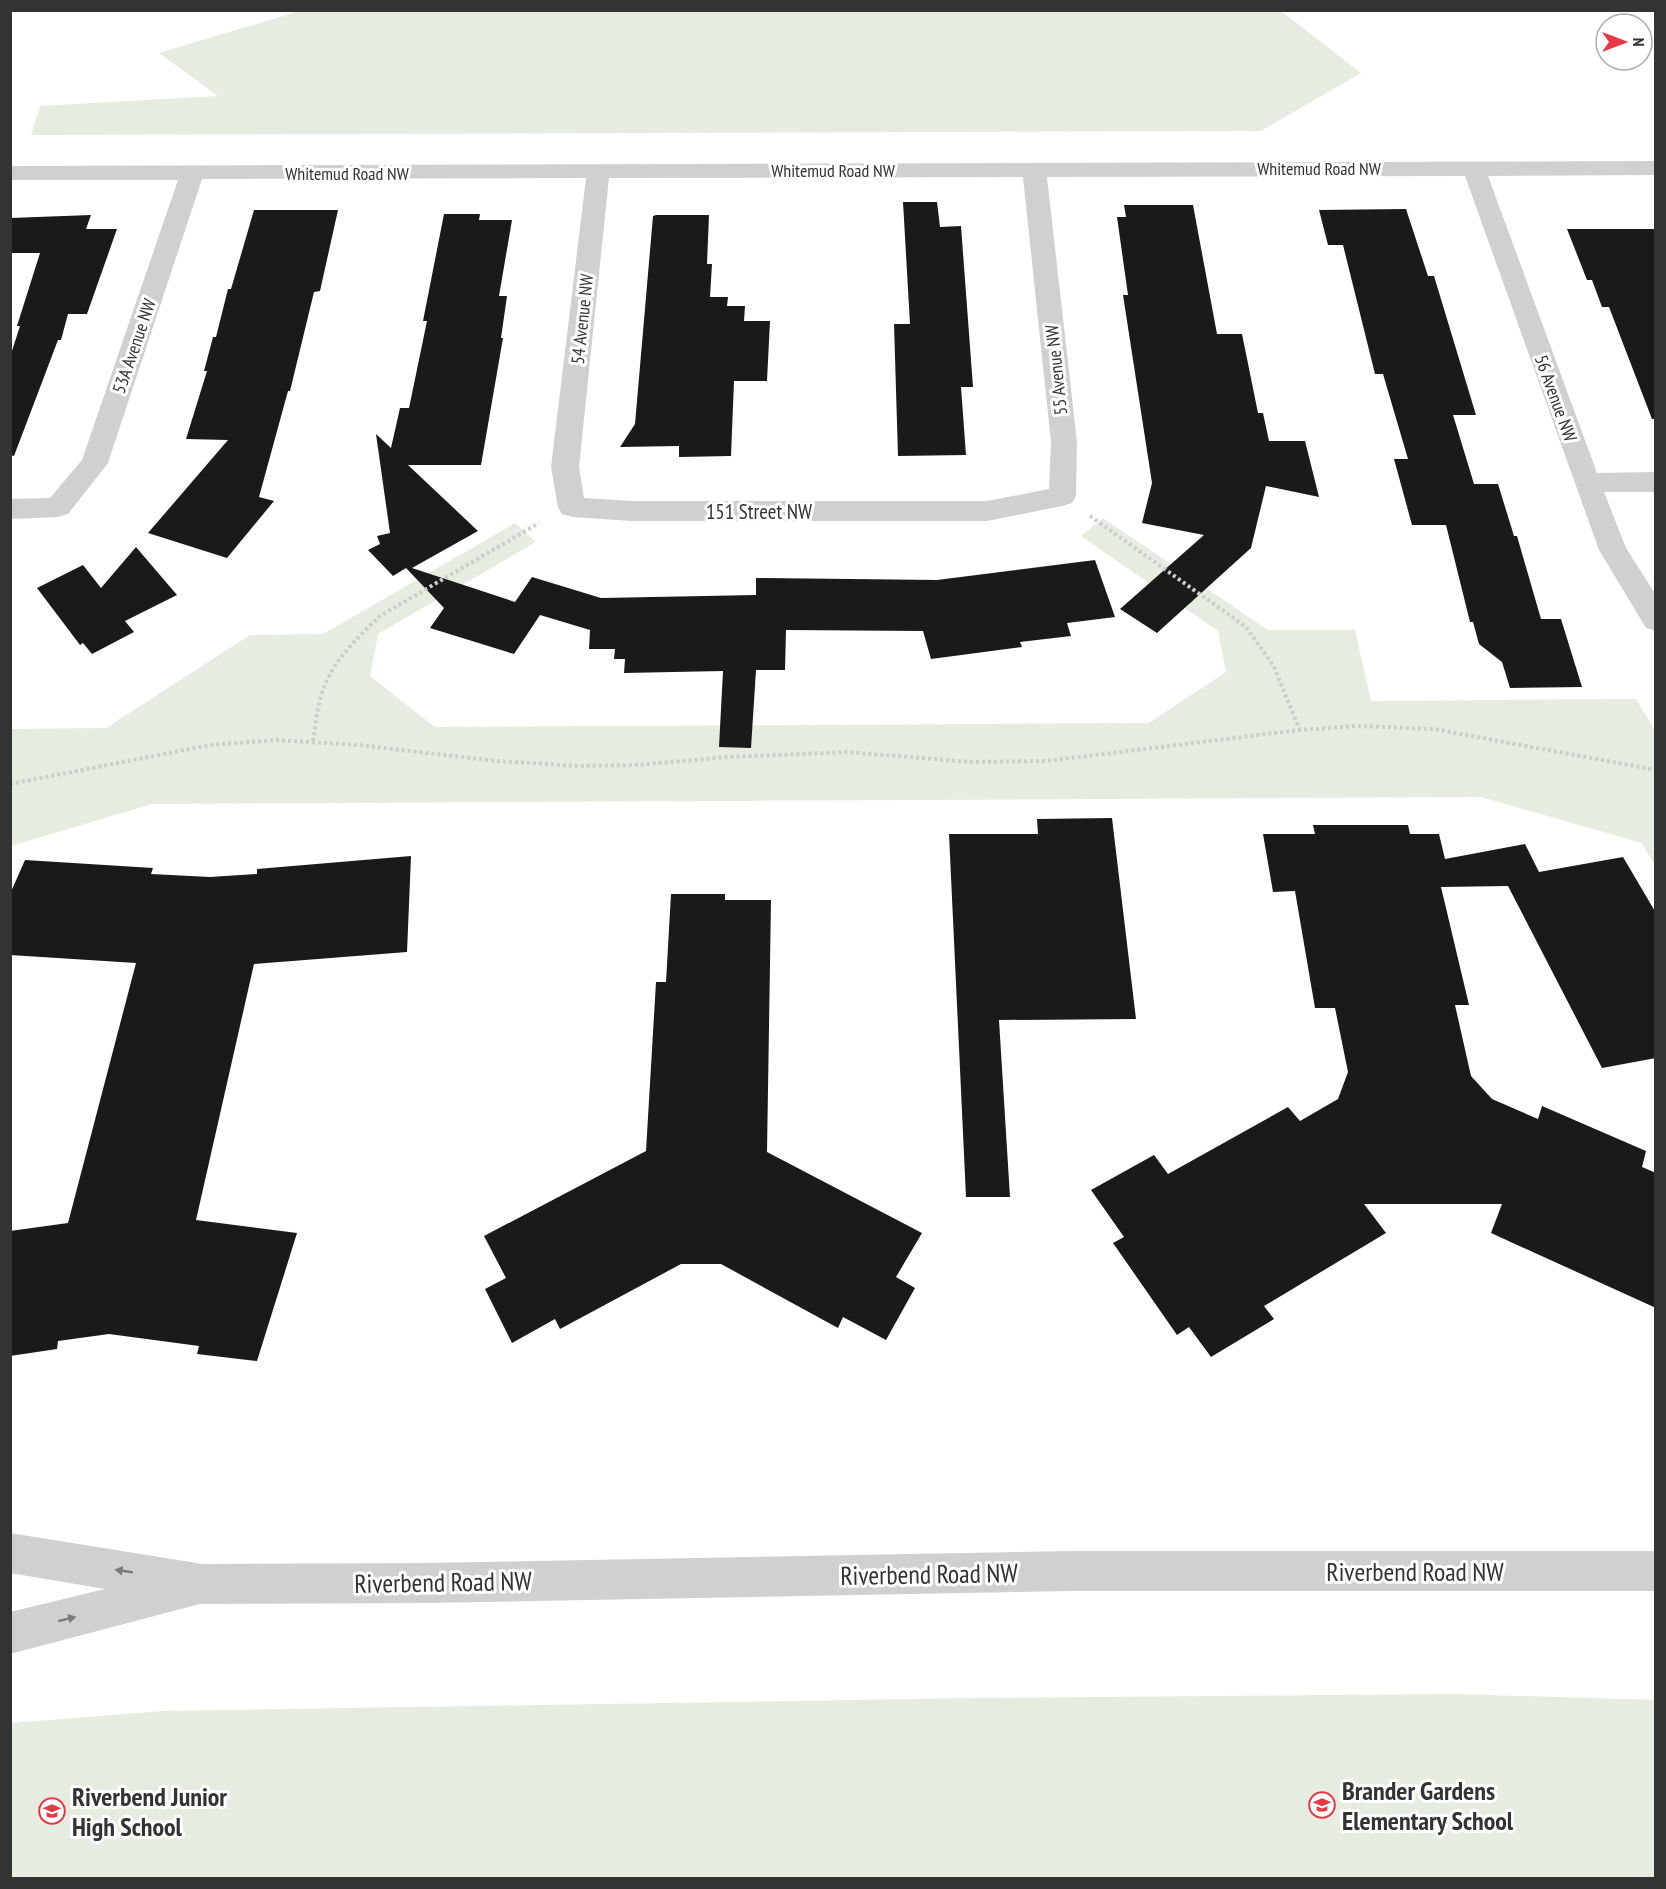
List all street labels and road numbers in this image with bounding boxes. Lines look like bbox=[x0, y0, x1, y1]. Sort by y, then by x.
street label: Whitemud Road NW bbox=[1257, 157, 1381, 180]
street label: Whitemud Road NW bbox=[771, 159, 895, 182]
street label: Whitemud Road NW bbox=[285, 162, 409, 185]
street label: 54 Avenue NW bbox=[566, 273, 598, 365]
street label: 53A Avenue NW bbox=[107, 296, 161, 396]
street label: 55 Avenue NW bbox=[1040, 324, 1072, 416]
street label: 56 Avenue NW bbox=[1530, 351, 1582, 445]
street label: 151 Street NW bbox=[706, 498, 812, 525]
street label: Riverbend Road NW bbox=[1326, 1555, 1504, 1588]
street label: Riverbend Road NW bbox=[840, 1556, 1019, 1592]
street label: Riverbend Road NW bbox=[354, 1564, 533, 1600]

